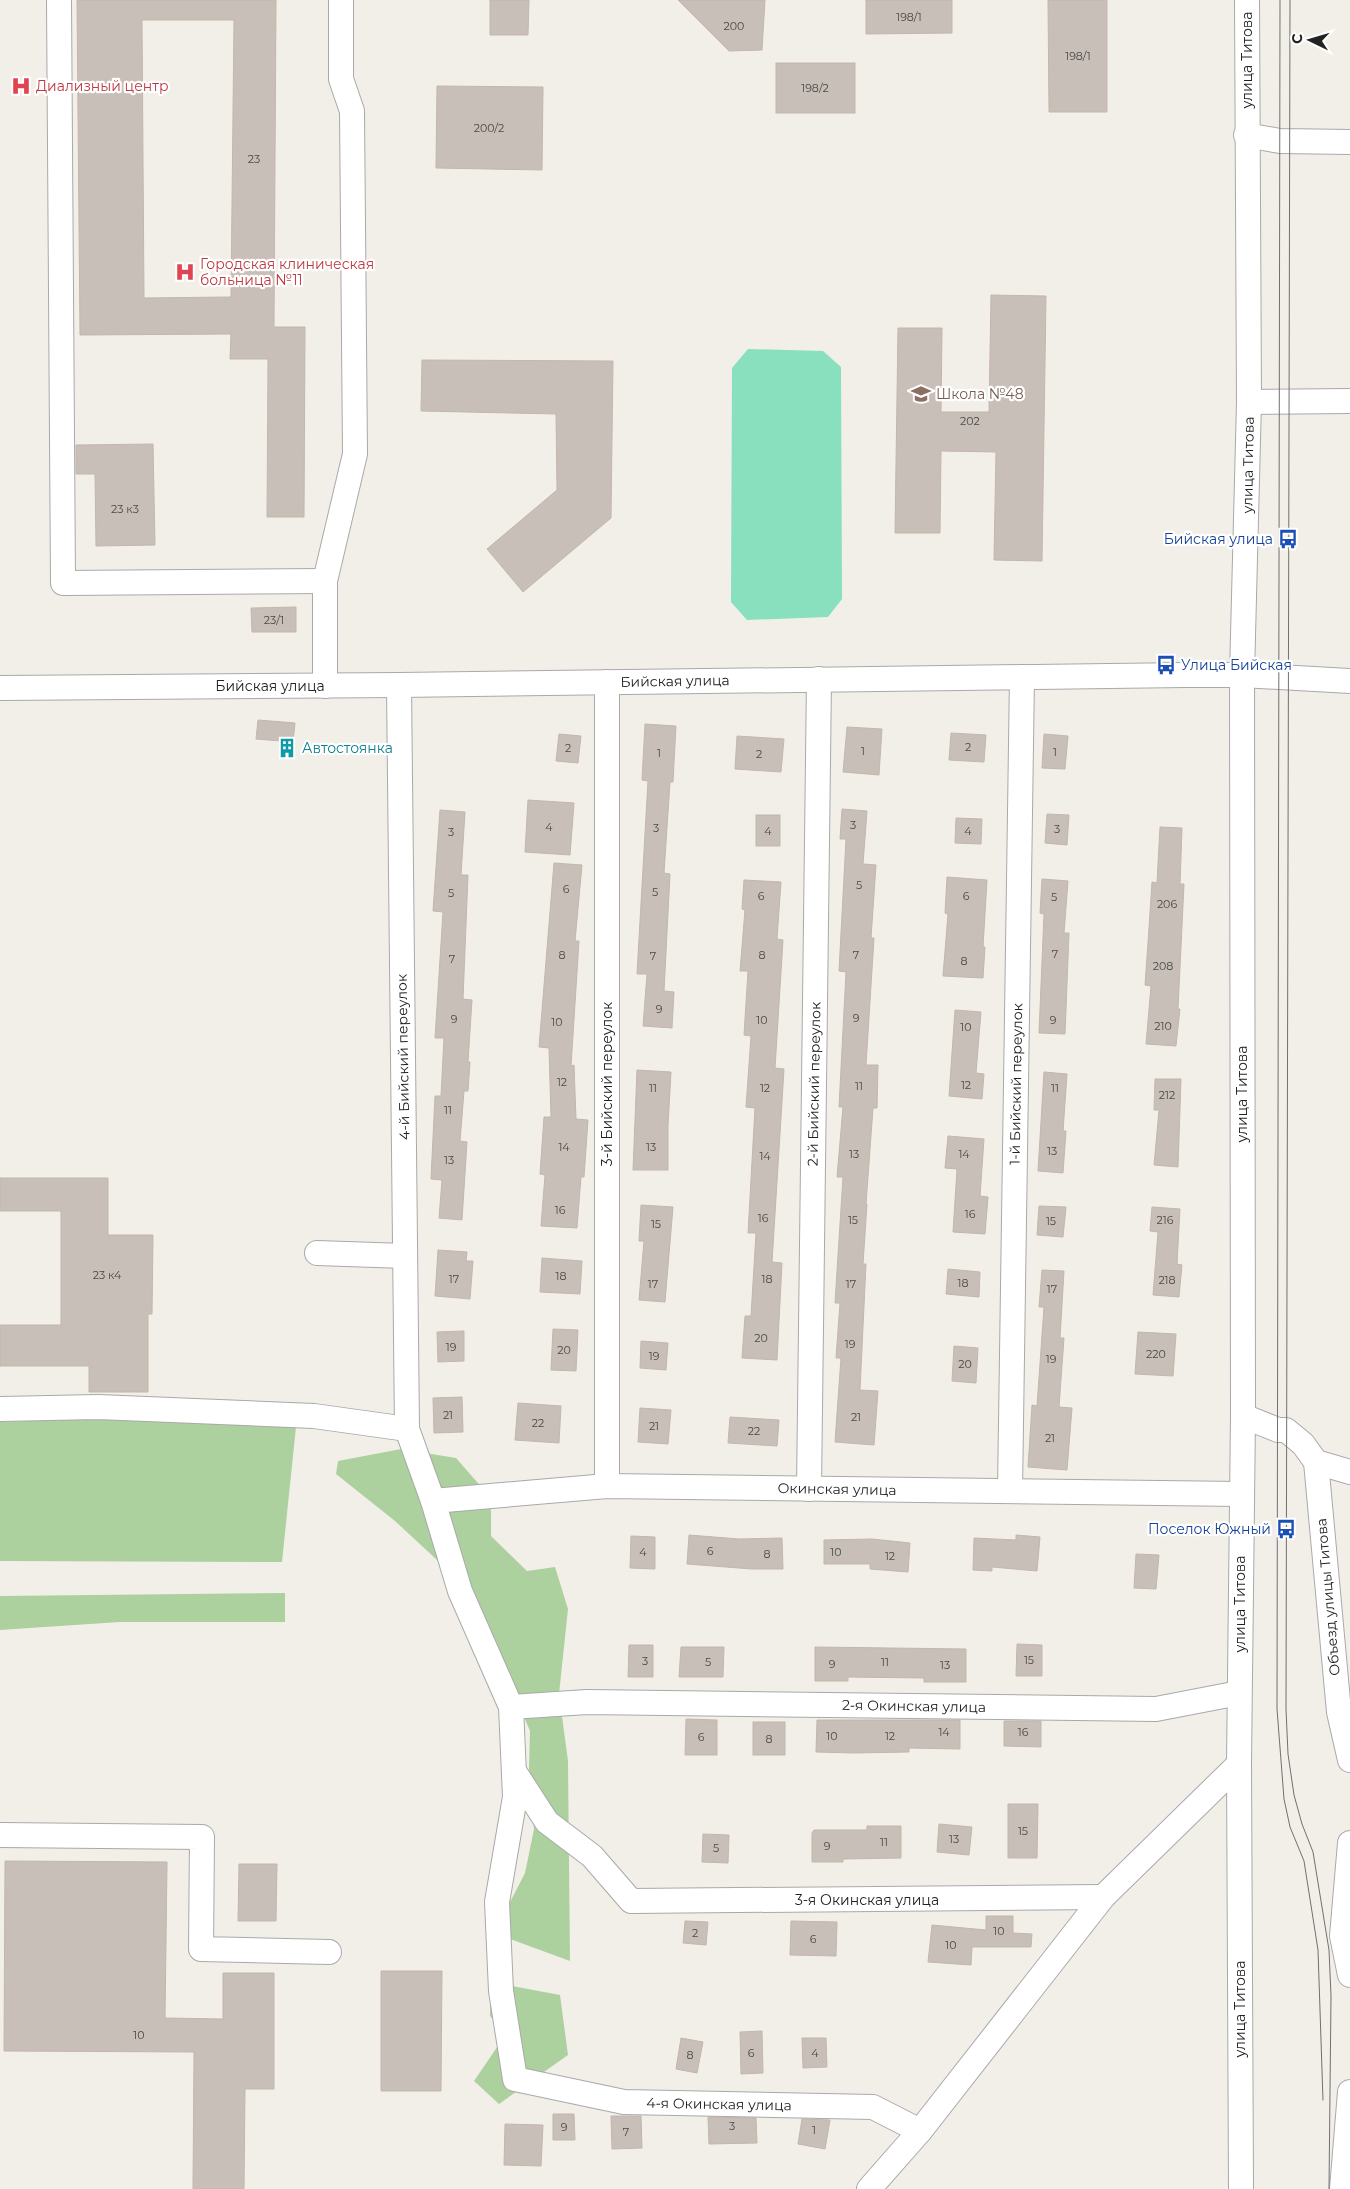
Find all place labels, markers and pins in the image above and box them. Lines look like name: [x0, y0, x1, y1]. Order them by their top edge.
hospital icon: Диализный центр: [10, 75, 32, 97]
place label: Диализный центр: [36, 77, 169, 95]
place label: Городская клиническая больница №11: [200, 255, 374, 289]
hospital icon: Городская клиническая больница №11: [174, 261, 196, 283]
school or university icon: Школа №48: [910, 383, 932, 405]
place label: Школа №48: [936, 385, 1024, 403]
bus stop icon: Бийская улица: [1277, 528, 1299, 550]
place label: Бийская улица: [1164, 530, 1273, 548]
bus stop icon: Улица Бийская: [1155, 654, 1177, 676]
place label: Улица Бийская: [1181, 656, 1292, 674]
building icon: Автостоянка: [276, 737, 298, 759]
place label: Автостоянка: [302, 739, 393, 757]
bus stop icon: Поселок Южный: [1275, 1518, 1297, 1540]
place label: Поселок Южный: [1148, 1520, 1271, 1538]

